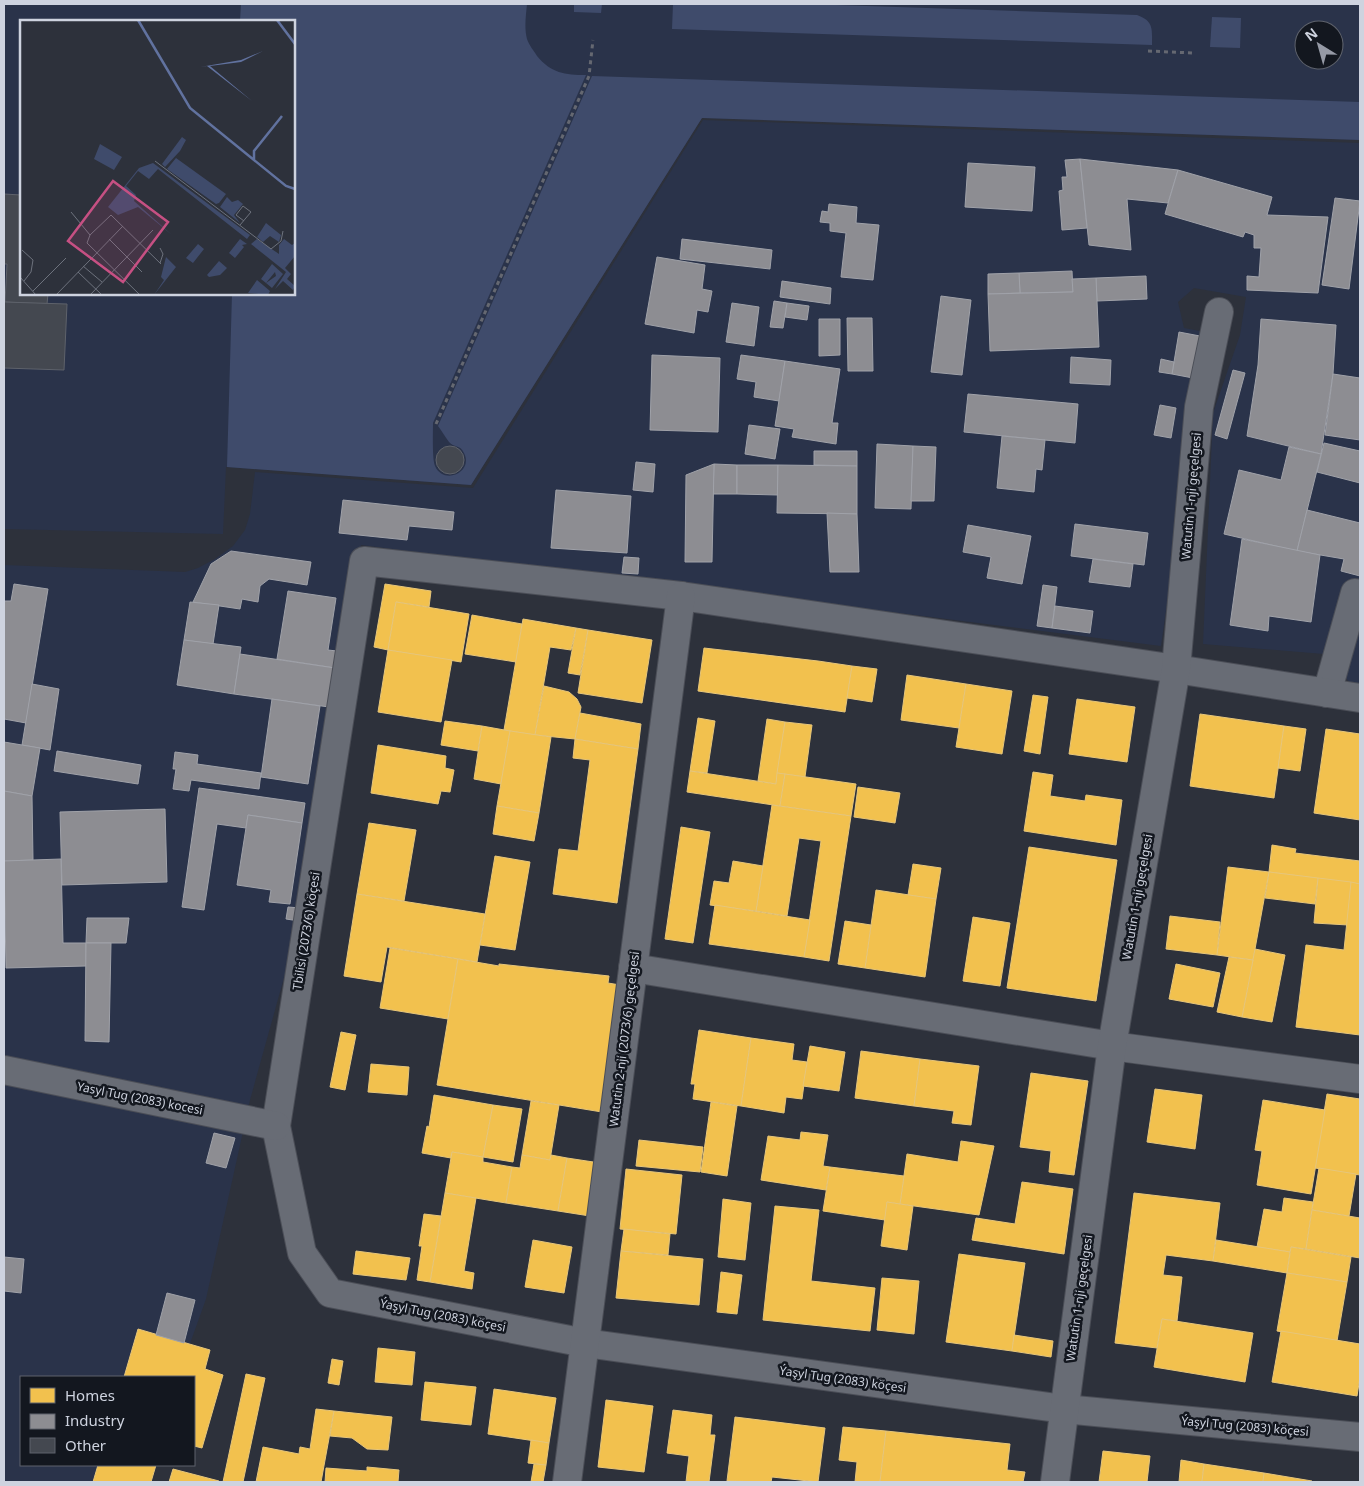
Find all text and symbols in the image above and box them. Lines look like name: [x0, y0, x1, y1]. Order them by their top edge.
inset map: [20, 20, 295, 295]
north arrow: [1294, 20, 1344, 70]
text: N: [1301, 23, 1321, 45]
street label: Watutin 1-nji geçelgesi: [1177, 432, 1205, 560]
street label: Watutin 1-nji geçelgesi: [1118, 833, 1156, 961]
street label: Tbilisi (2073/6) köçesi: [288, 871, 324, 991]
street label: Watutin 2-nji (2073/6) geçelgesi: [605, 950, 643, 1128]
street label: Yasyl Tug (2083) kocesi: [76, 1077, 204, 1119]
street label: Watutin 1-nji geçelgesi: [1062, 1234, 1096, 1362]
street label: Ýaşyl Tug (2083) köçesi: [379, 1294, 507, 1336]
street label: Ýaşyl Tug (2083) köçesi: [779, 1362, 907, 1396]
legend: [20, 1376, 195, 1466]
text: Homes: [65, 1385, 115, 1405]
text: Industry: [65, 1410, 125, 1430]
street label: Ýaşyl Tug (2083) köçesi: [1181, 1412, 1309, 1440]
text: Other: [65, 1435, 106, 1455]

